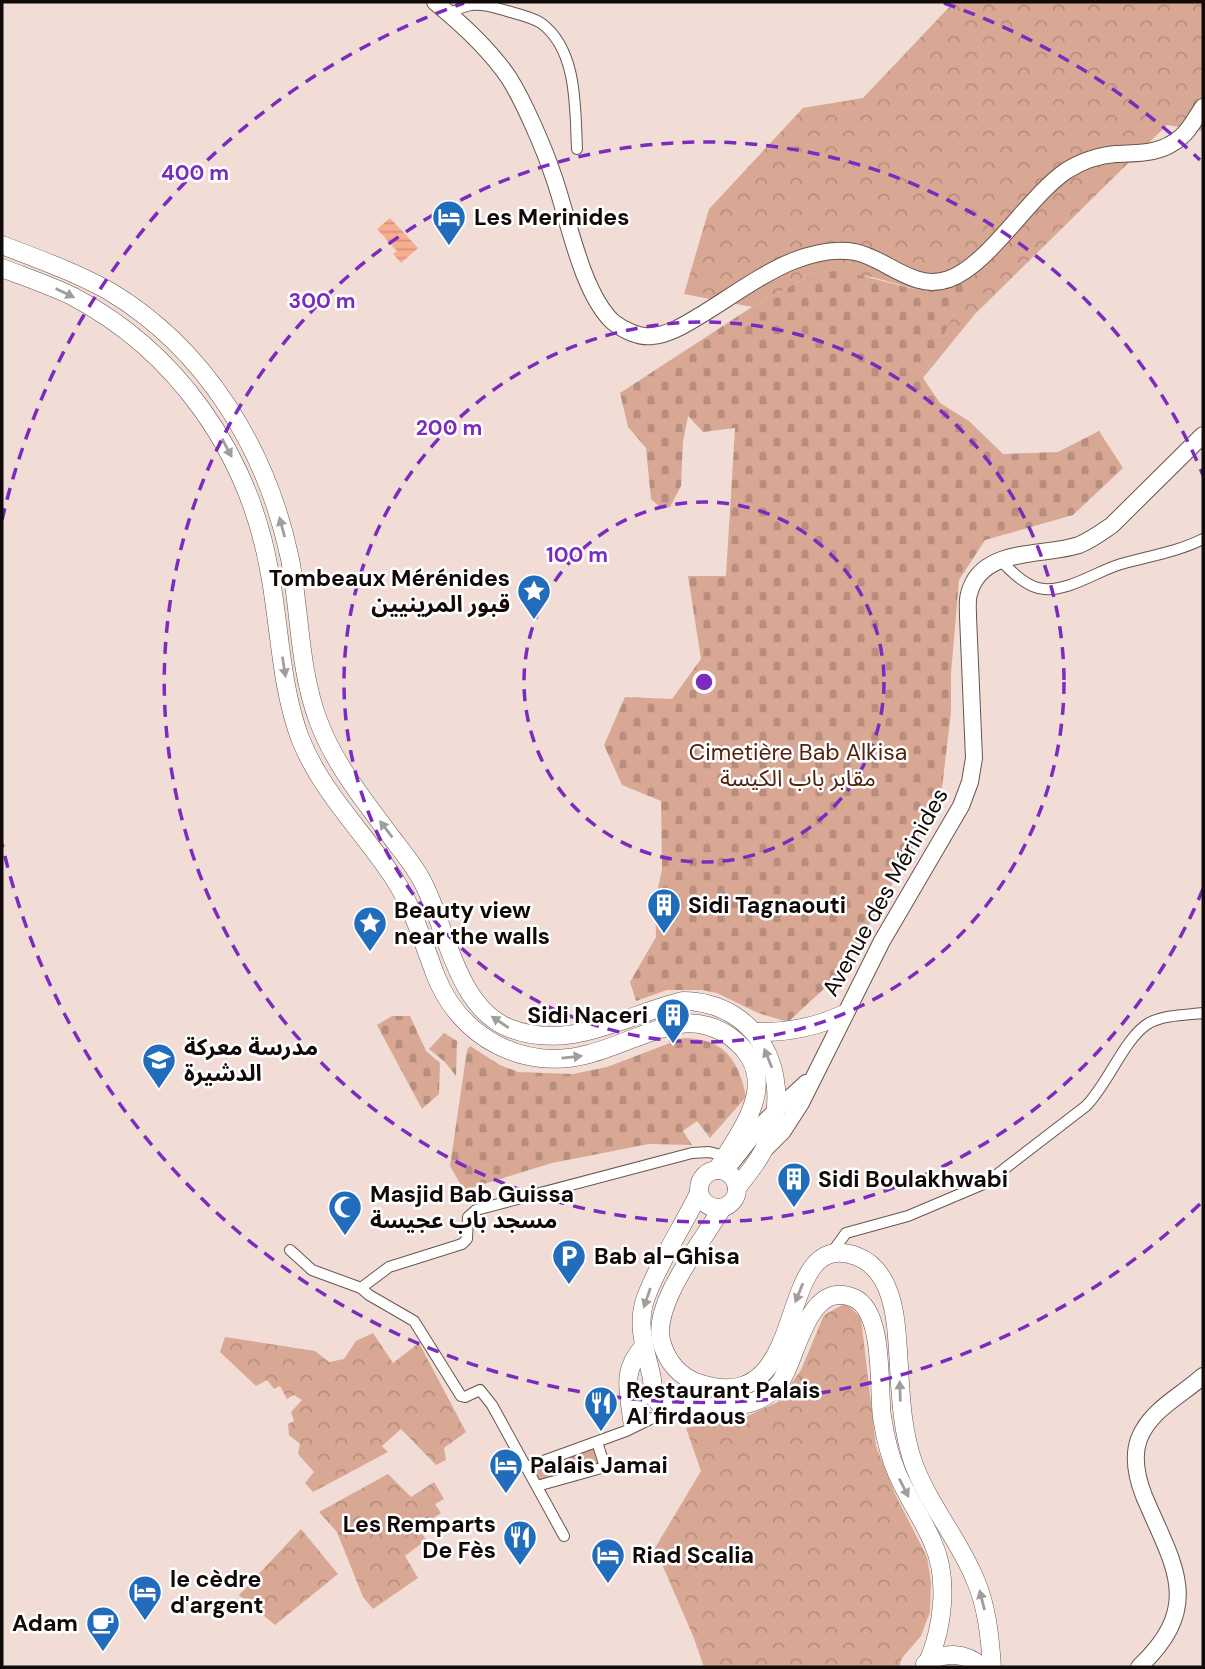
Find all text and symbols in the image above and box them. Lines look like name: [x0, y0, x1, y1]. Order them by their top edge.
text: 400 m: [161, 159, 229, 187]
hotel icon: Les Merinides: [430, 198, 468, 247]
place label: Les Merinides: [474, 202, 629, 232]
text: 300 m: [289, 287, 355, 315]
one-way arrow: [55, 288, 75, 299]
text: 200 m: [416, 414, 482, 442]
one-way arrow: [221, 438, 233, 458]
one-way arrow: [276, 516, 287, 538]
text: 100 m: [546, 541, 608, 569]
place label: Tombeaux Mérénides قبور المرينيين: [269, 563, 510, 619]
place icon: Tombeaux Mérénides قبور المرينيين: [515, 572, 553, 621]
one-way arrow: [278, 656, 289, 678]
centre of rings: [692, 670, 716, 694]
park label: Cimetière Bab Alkisa مقابر باب الكيسة: [689, 737, 907, 793]
street label: Avenue des Mérinides: [815, 783, 955, 1001]
one-way arrow: [378, 821, 393, 839]
building icon: Sidi Tagnaouti: [645, 886, 683, 935]
place label: Sidi Tagnaouti: [688, 890, 846, 920]
place label: Beauty view near the walls: [394, 895, 550, 951]
place icon: Beauty view near the walls: [351, 904, 389, 953]
building icon: Sidi Naceri: [654, 996, 692, 1045]
place label: Sidi Naceri: [527, 1000, 648, 1030]
one-way arrow: [491, 1015, 509, 1029]
place label: مدرسة معركة الدشيرة: [184, 1032, 318, 1088]
school or university icon: مدرسة معركة الدشيرة: [140, 1041, 178, 1090]
one-way arrow: [763, 1047, 774, 1068]
one-way arrow: [562, 1051, 584, 1062]
building icon: Sidi Boulakhwabi: [775, 1160, 813, 1209]
place label: Sidi Boulakhwabi: [818, 1164, 1008, 1194]
place label: Masjid Bab Guissa مسجد باب عجيسة: [370, 1179, 574, 1235]
mosque icon: Masjid Bab Guissa مسجد باب عجيسة: [326, 1188, 364, 1237]
parking icon: Bab al-Ghisa: [550, 1237, 588, 1286]
place label: Bab al-Ghisa: [594, 1241, 740, 1271]
one-way arrow: [794, 1283, 805, 1304]
one-way arrow: [641, 1287, 651, 1308]
place label: Restaurant Palais Al firdaous: [626, 1375, 821, 1431]
one-way arrow: [895, 1379, 906, 1401]
restaurant icon: Restaurant Palais Al firdaous: [582, 1384, 620, 1433]
hotel icon: Palais Jamai: [487, 1446, 525, 1495]
place label: Palais Jamai: [530, 1450, 668, 1480]
one-way arrow: [899, 1478, 910, 1498]
place label: Les Remparts De Fès: [343, 1509, 496, 1565]
restaurant icon: Les Remparts De Fès: [501, 1518, 539, 1567]
hotel icon: Riad Scalia: [589, 1536, 627, 1585]
place label: Riad Scalia: [632, 1540, 754, 1570]
place label: le cèdre d'argent: [170, 1564, 263, 1620]
hotel icon: le cèdre d'argent: [126, 1573, 164, 1622]
one-way arrow: [976, 1589, 987, 1611]
cafe icon: Adam: [84, 1604, 122, 1653]
place label: Adam: [12, 1608, 78, 1638]

